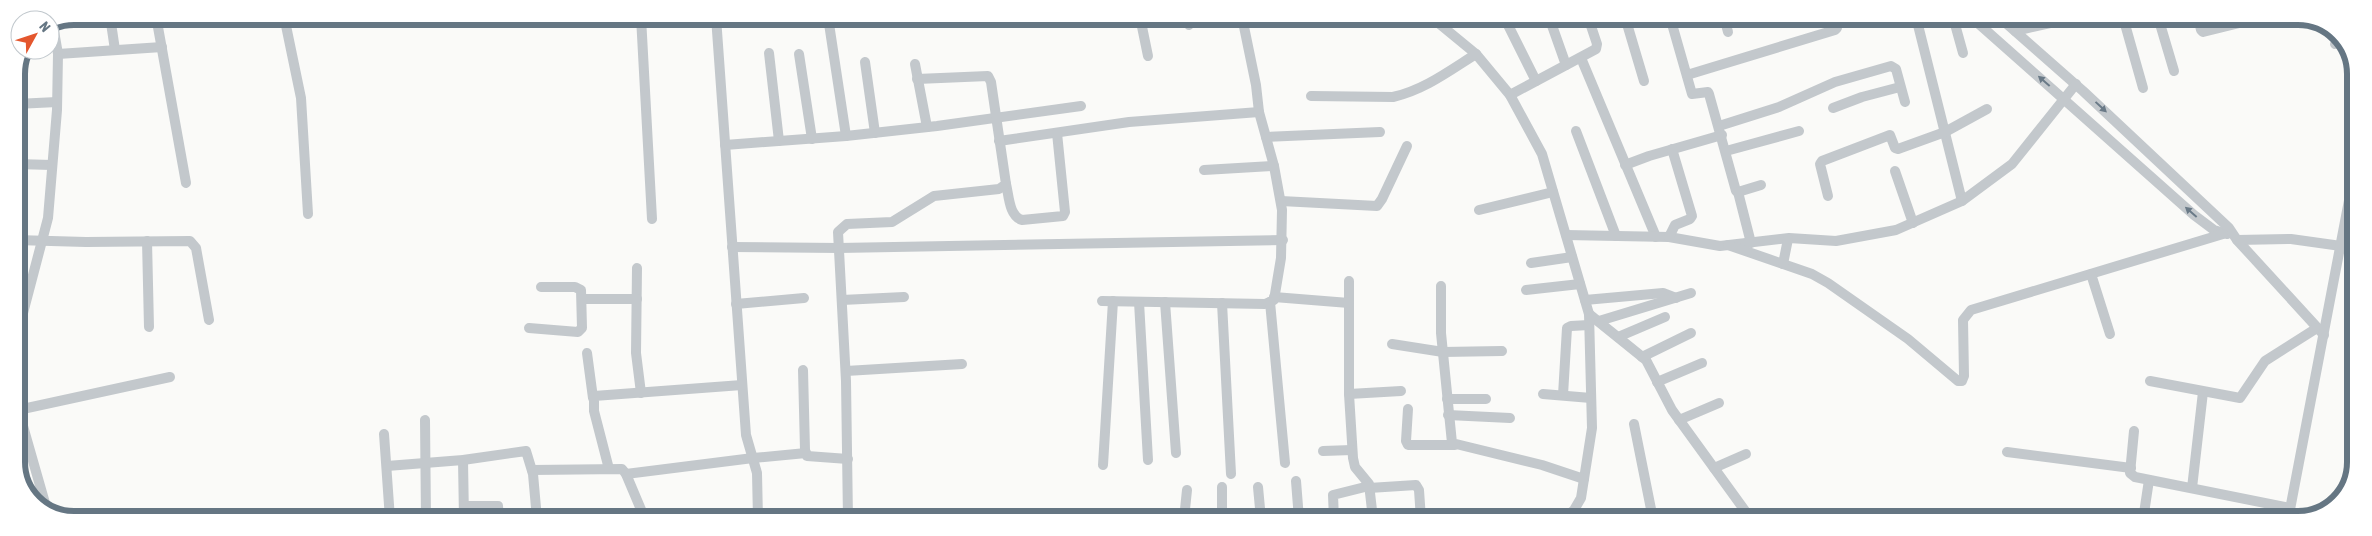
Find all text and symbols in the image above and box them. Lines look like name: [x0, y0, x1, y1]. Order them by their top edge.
north arrow: [10, 10, 60, 60]
text: N: [36, 18, 54, 35]
one-way arrow: [2037, 75, 2050, 86]
one-way arrow: [2095, 101, 2107, 113]
one-way arrow: [2186, 206, 2198, 218]

